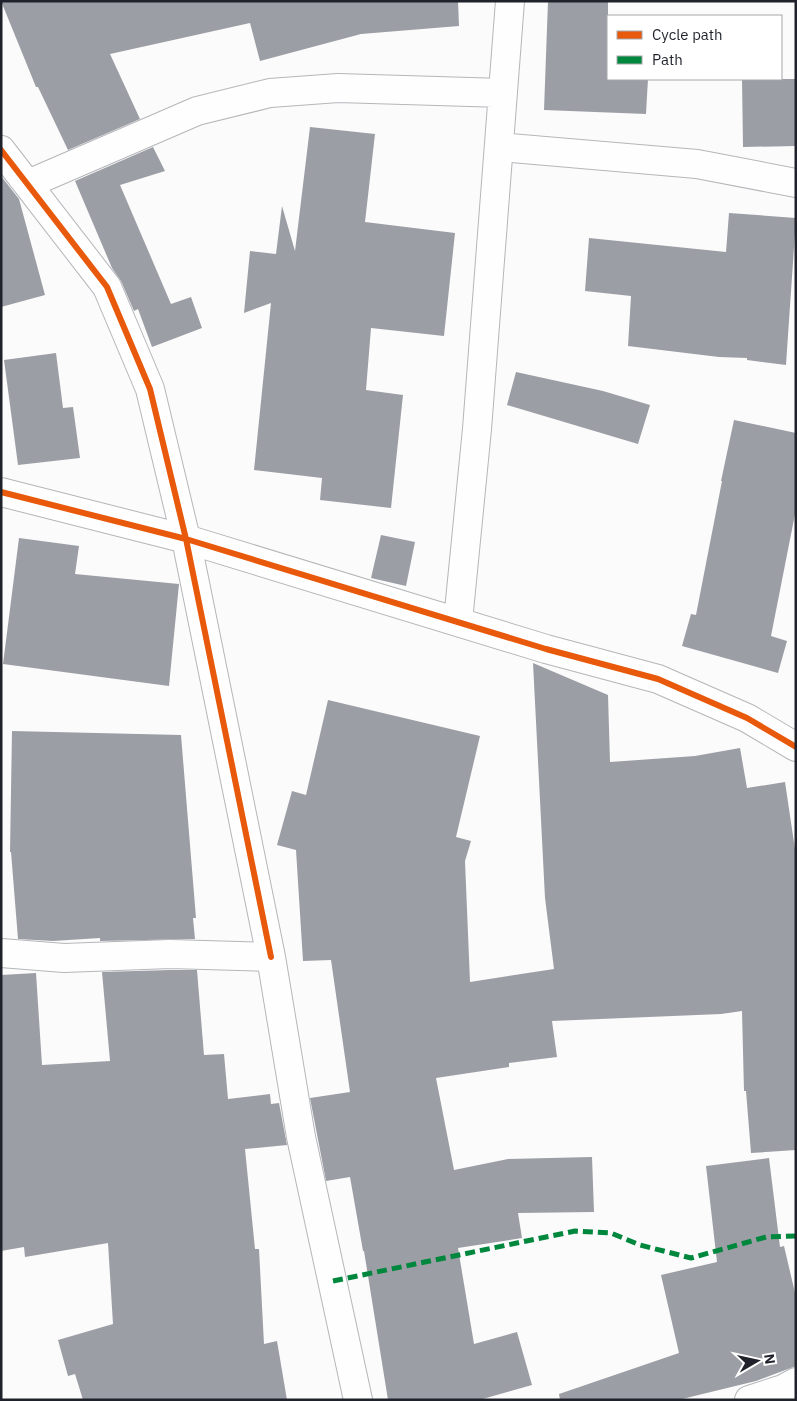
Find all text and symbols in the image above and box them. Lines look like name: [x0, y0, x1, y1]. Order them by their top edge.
legend: [607, 15, 782, 80]
text: Cycle path: [652, 25, 723, 44]
text: Path: [652, 50, 683, 69]
north arrow: [732, 1336, 782, 1386]
text: N: [760, 1353, 780, 1365]

